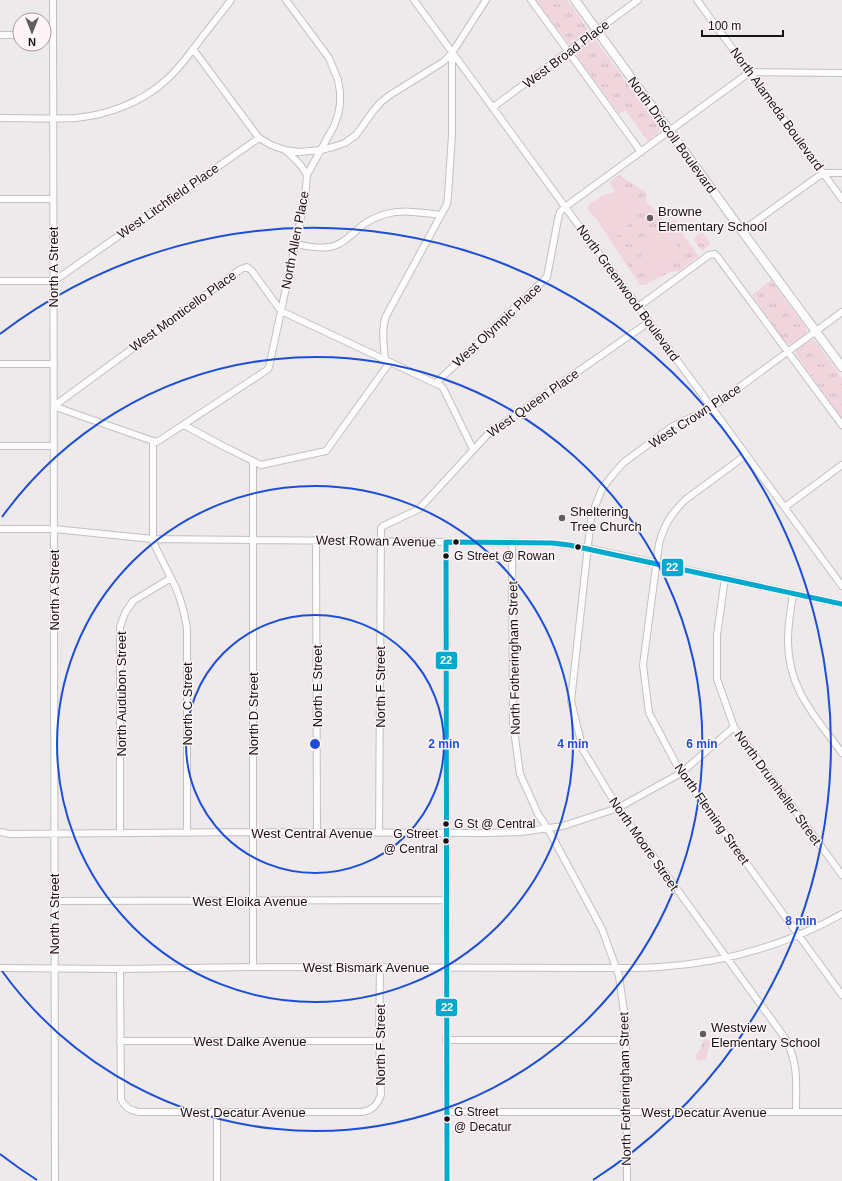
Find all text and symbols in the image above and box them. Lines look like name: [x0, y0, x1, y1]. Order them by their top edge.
north arrow: [12, 12, 52, 52]
scale bar: [702, 12, 783, 38]
street label: West Broad Place: [520, 17, 612, 91]
text: 100 m: [708, 19, 741, 33]
text: N: [28, 36, 36, 48]
street label: North Alameda Boulevard: [727, 45, 827, 173]
street label: North Driscoll Boulevard: [625, 74, 719, 196]
street label: West Litchfield Place: [114, 160, 222, 242]
street label: North Allen Place: [278, 190, 312, 290]
place label: Browne Elementary School: [658, 204, 767, 234]
marker: Browne Elementary School: [645, 213, 655, 223]
street label: North Greenwood Boulevard: [574, 222, 682, 364]
street label: North A Street: [46, 226, 61, 307]
street label: West Monticello Place: [127, 267, 239, 355]
street label: West Olympic Place: [449, 280, 545, 370]
street label: West Queen Place: [484, 366, 582, 440]
street label: West Crown Place: [646, 381, 744, 451]
place label: Sheltering Tree Church: [570, 504, 642, 534]
marker: Sheltering Tree Church: [557, 513, 567, 523]
street label: West Rowan Avenue: [316, 532, 436, 550]
unlabelled marker: [451, 537, 461, 547]
unlabelled marker: [573, 542, 583, 552]
street label: North A Street: [47, 549, 62, 630]
place label: G Street @ Rowan: [454, 549, 555, 563]
marker: G Street @ Rowan: [441, 551, 451, 561]
line badge: 22: [661, 558, 684, 577]
text: 22: [666, 561, 678, 573]
street label: North Fotheringham Street: [505, 581, 523, 735]
street label: North Audubon Street: [114, 631, 129, 757]
street label: North E Street: [310, 644, 325, 727]
street label: North F Street: [373, 646, 388, 728]
line badge: 22: [435, 651, 458, 670]
text: 22: [440, 654, 452, 666]
street label: North C Street: [180, 662, 195, 746]
street label: North D Street: [246, 672, 261, 756]
street label: North Drumheller Street: [732, 728, 825, 848]
centre of rings: [308, 737, 322, 751]
text: 2 min: [428, 737, 460, 751]
text: 4 min: [557, 737, 589, 751]
text: 6 min: [686, 737, 718, 751]
street label: North Fleming Street: [671, 761, 753, 868]
street label: North Moore Street: [606, 794, 682, 894]
place label: G St @ Central: [454, 817, 536, 831]
marker: G St @ Central: [441, 819, 451, 829]
street label: West Central Avenue: [251, 826, 373, 841]
place label: G Street @ Central: [384, 827, 439, 856]
marker: G Street @ Central: [441, 836, 451, 846]
street label: North A Street: [47, 873, 62, 954]
street label: West Eloika Avenue: [192, 894, 308, 909]
text: 8 min: [785, 914, 817, 928]
street label: West Bismark Avenue: [303, 960, 429, 975]
line badge: 22: [435, 998, 458, 1017]
text: 22: [441, 1001, 453, 1013]
street label: North F Street: [373, 1004, 388, 1086]
street label: North Fotheringham Street: [616, 1012, 634, 1166]
place label: Westview Elementary School: [711, 1020, 820, 1050]
marker: Westview Elementary School: [698, 1029, 708, 1039]
street label: West Dalke Avenue: [194, 1034, 306, 1049]
street label: West Decatur Avenue: [180, 1105, 306, 1120]
place label: G Street @ Decatur: [454, 1105, 512, 1134]
street label: West Decatur Avenue: [641, 1105, 767, 1120]
marker: G Street @ Decatur: [442, 1114, 452, 1124]

